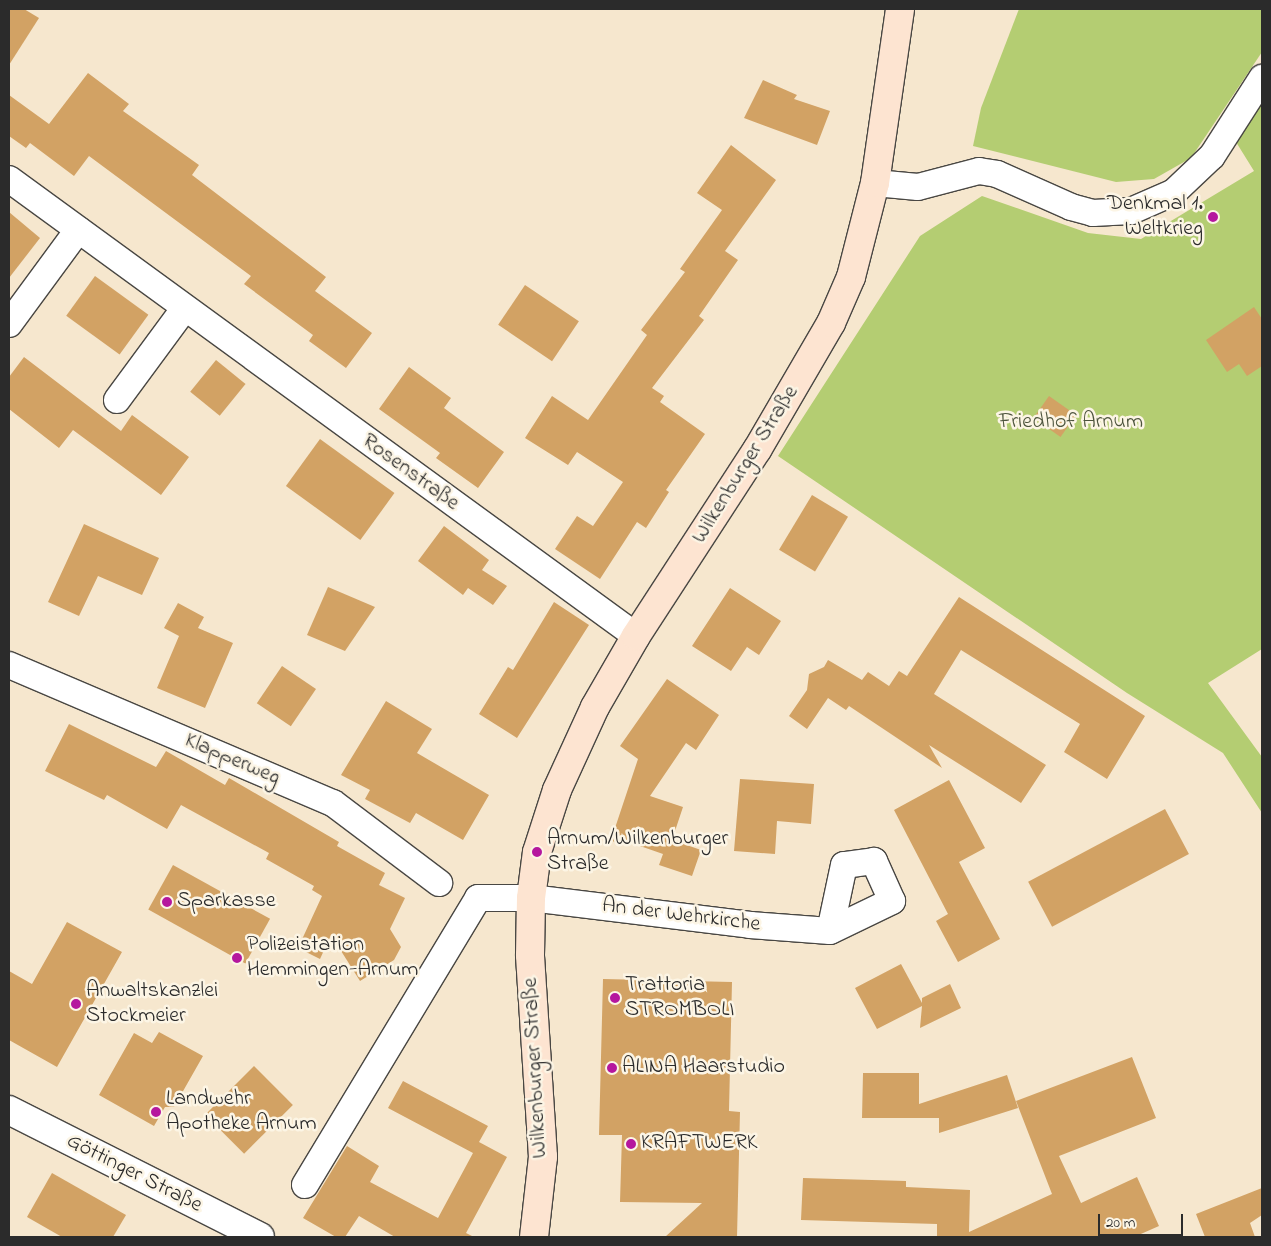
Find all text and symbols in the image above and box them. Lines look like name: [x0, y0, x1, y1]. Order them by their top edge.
place label: Denkmal 1. Weltkrieg: [1107, 191, 1203, 242]
marker: Denkmal 1. Weltkrieg: [1207, 211, 1219, 223]
street label: Wilkenburger Straße: [687, 381, 805, 549]
park label: Friedhof Arnum: [999, 410, 1143, 436]
street label: Rosenstraße: [356, 429, 464, 517]
street label: Klapperweg: [180, 728, 284, 792]
place label: Arnum/Wilkenburger Straße: [547, 826, 728, 878]
marker: Arnum/Wilkenburger Straße: [531, 846, 543, 858]
place label: Sparkasse: [177, 889, 276, 915]
street label: An der Wehrkirche: [600, 893, 762, 939]
marker: Sparkasse: [161, 896, 173, 908]
place label: Polizeistation Hemmingen-Arnum: [247, 932, 418, 984]
marker: Polizeistation Hemmingen-Arnum: [231, 952, 243, 964]
place label: Trattoria STROMBOLI: [625, 972, 734, 1024]
street label: Wilkenburger Straße: [518, 977, 554, 1159]
place label: Anwaltskanzlei Stockmeier: [86, 978, 218, 1030]
marker: Trattoria STROMBOLI: [609, 992, 621, 1004]
marker: Anwaltskanzlei Stockmeier: [70, 998, 82, 1010]
place label: ALINA Haarstudio: [622, 1055, 785, 1081]
marker: ALINA Haarstudio: [606, 1062, 618, 1074]
place label: Landwehr Apotheke Arnum: [166, 1086, 316, 1138]
marker: Landwehr Apotheke Arnum: [150, 1106, 162, 1118]
street label: Göttinger Straße: [62, 1129, 206, 1219]
place label: KRAFTWERK: [641, 1131, 757, 1157]
marker: KRAFTWERK: [625, 1138, 637, 1150]
scale bar: [1101, 1204, 1186, 1236]
text: 20 m: [1106, 1212, 1135, 1234]

